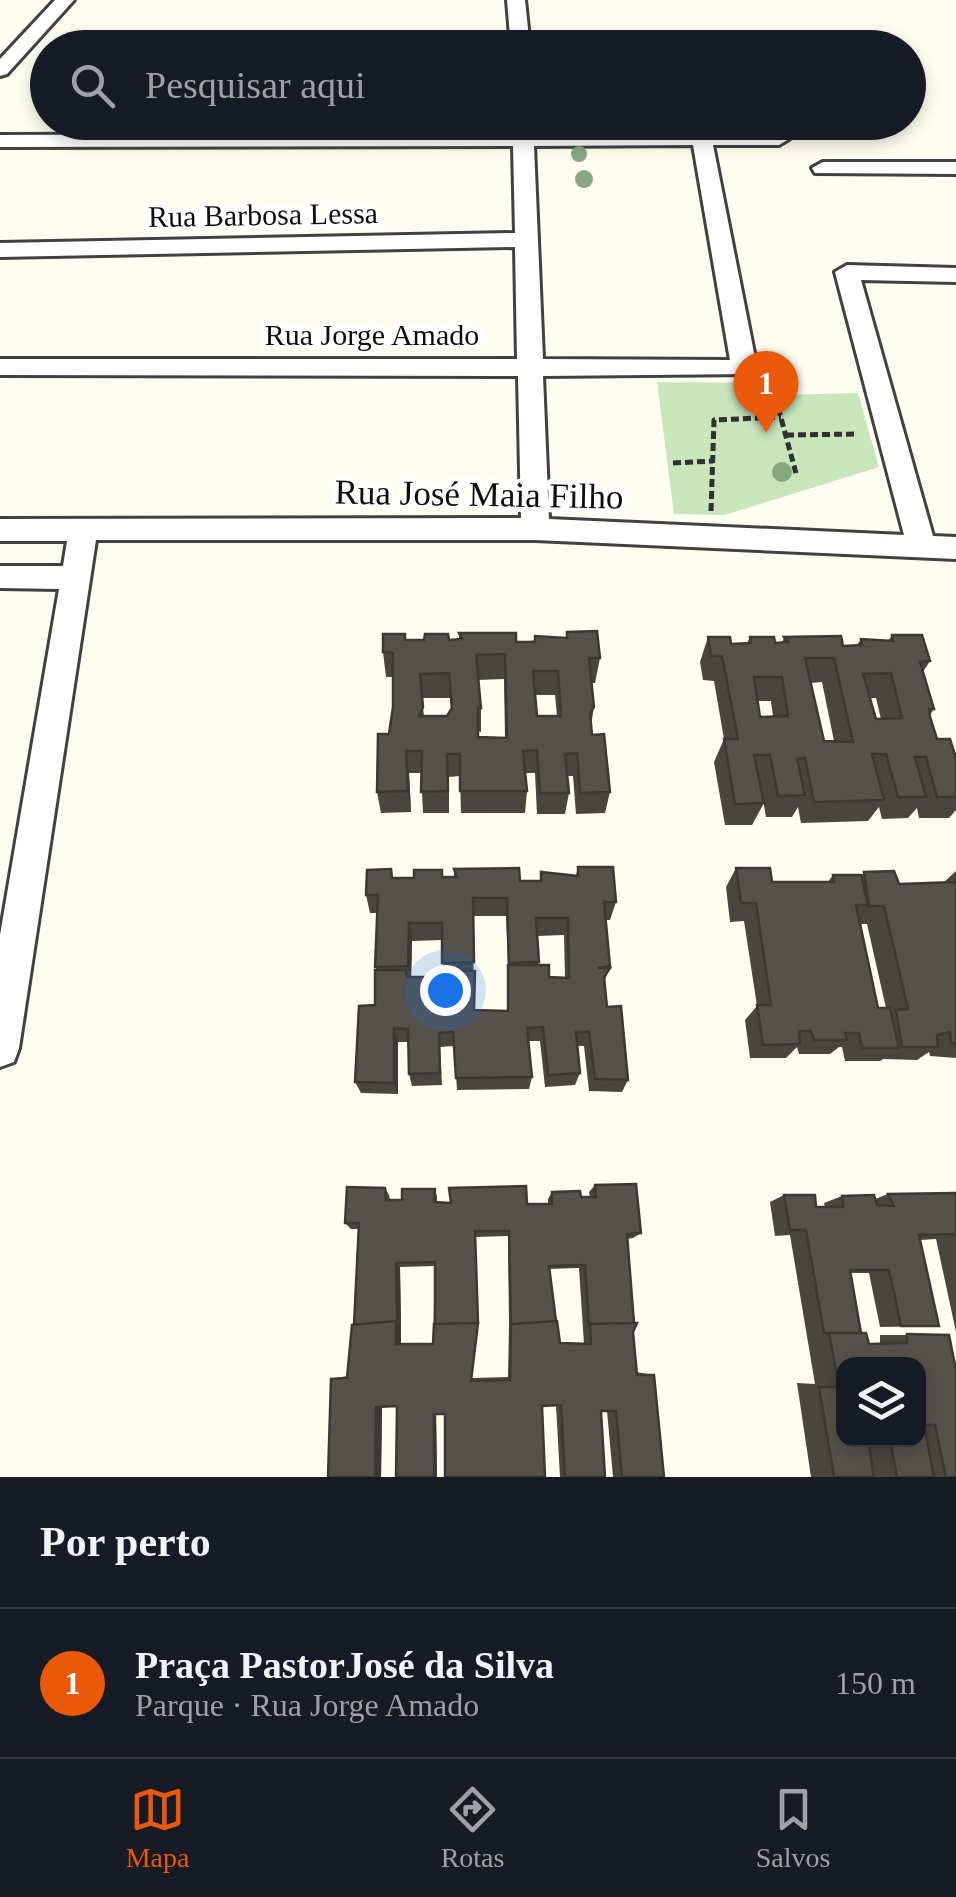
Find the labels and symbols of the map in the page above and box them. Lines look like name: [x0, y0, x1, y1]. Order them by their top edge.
street label: Rua Barbosa Lessa: [148, 196, 378, 233]
street label: Rua Jorge Amado: [265, 318, 479, 351]
pin: 1: [734, 350, 798, 433]
street label: Rua José Maia Filho: [334, 472, 624, 517]
your location: [420, 965, 471, 1016]

